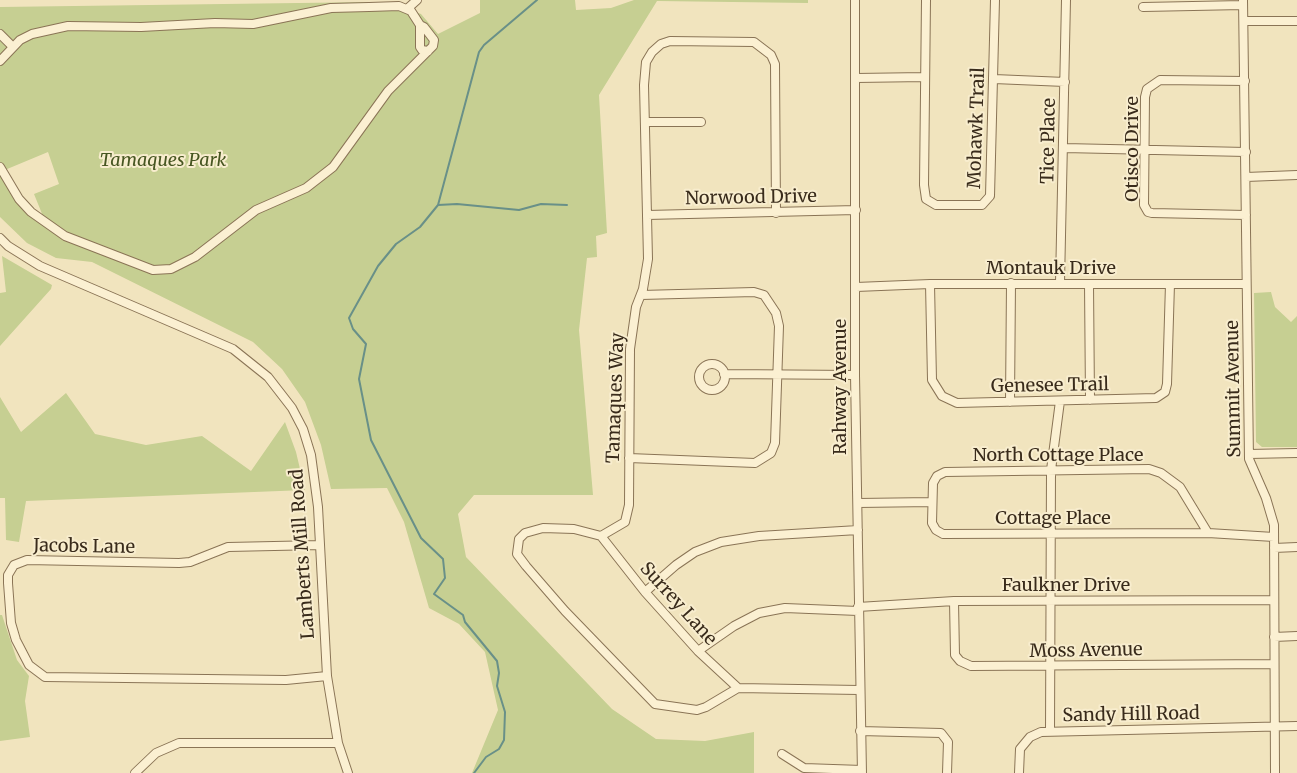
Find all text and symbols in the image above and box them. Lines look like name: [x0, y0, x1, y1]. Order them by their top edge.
street label: Mohawk Trail: [964, 67, 990, 189]
street label: Otisco Drive: [1122, 96, 1144, 202]
street label: Tice Place: [1037, 98, 1061, 184]
park label: Tamaques Park: [100, 150, 226, 172]
street label: Norwood Drive: [685, 186, 817, 210]
street label: Montauk Drive: [986, 258, 1116, 280]
street label: Rahway Avenue: [830, 319, 852, 455]
street label: Summit Avenue: [1222, 320, 1246, 458]
street label: Tamaques Way: [603, 332, 629, 464]
street label: Genesee Trail: [991, 374, 1109, 398]
street label: North Cottage Place: [973, 445, 1143, 467]
street label: Lamberts Mill Road: [286, 468, 320, 640]
street label: Cottage Place: [995, 508, 1111, 530]
street label: Jacobs Lane: [33, 535, 135, 559]
street label: Surrey Lane: [635, 558, 721, 650]
street label: Faulkner Drive: [1002, 575, 1130, 597]
street label: Moss Avenue: [1029, 639, 1143, 663]
street label: Sandy Hill Road: [1062, 703, 1200, 727]

